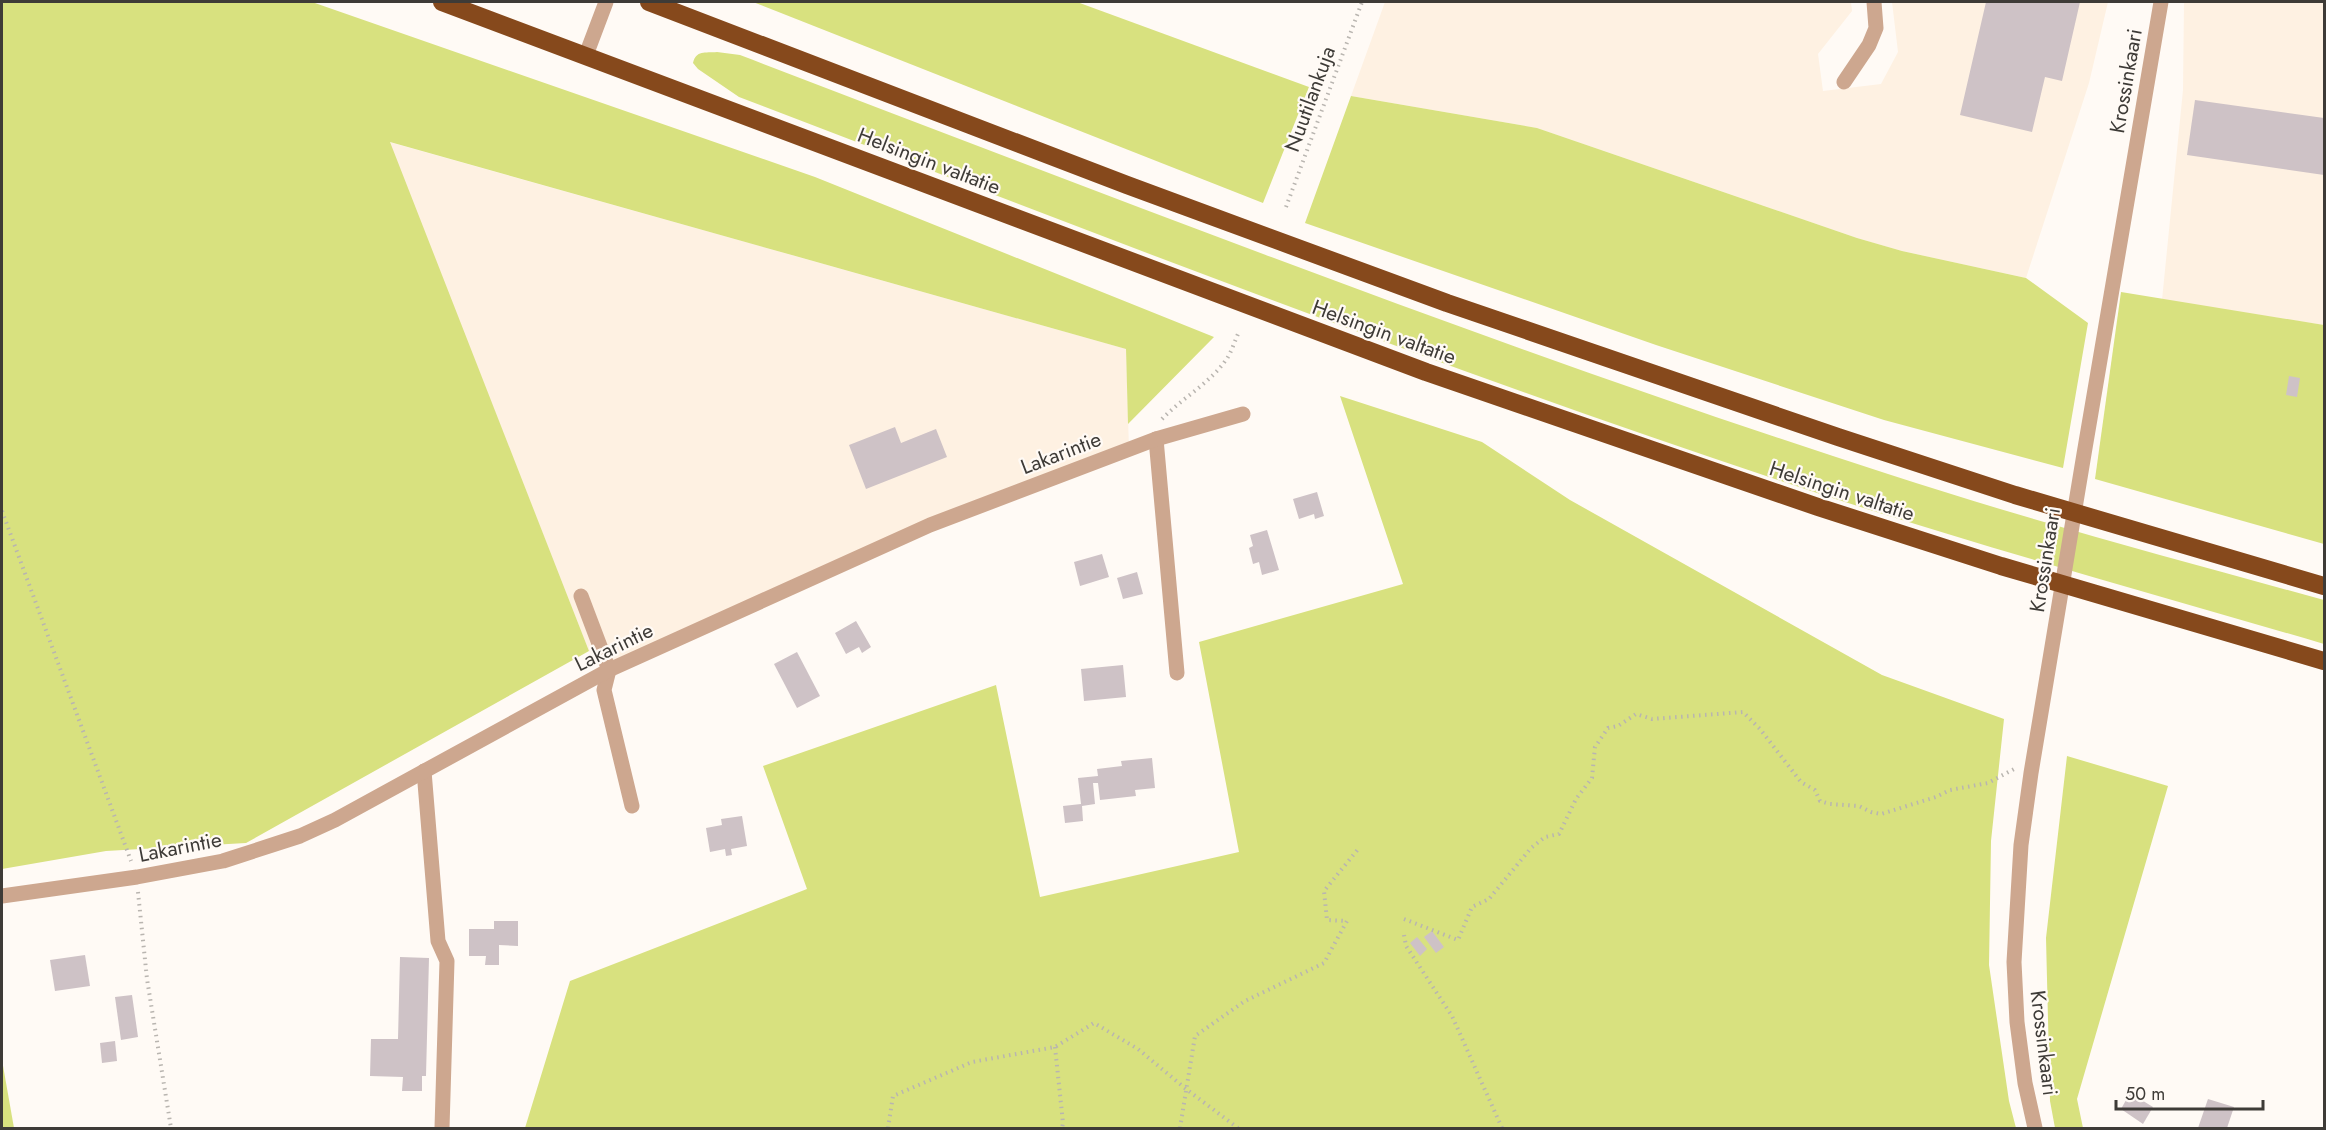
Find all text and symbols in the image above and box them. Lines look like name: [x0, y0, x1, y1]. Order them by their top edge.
street label: Krossinkaari: [2102, 26, 2150, 136]
street label: Nuutilankuja: [1277, 42, 1343, 156]
street label: Helsingin valtatie: [853, 120, 1005, 202]
street label: Helsingin valtatie: [1308, 292, 1460, 372]
street label: Lakarintie: [1016, 424, 1106, 482]
street label: Helsingin valtatie: [1766, 453, 1919, 529]
street label: Krossinkaari: [2022, 505, 2068, 615]
street label: Lakarintie: [570, 615, 658, 679]
street label: Lakarintie: [136, 824, 224, 870]
street label: Krossinkaari: [2023, 989, 2065, 1097]
scale bar: [2116, 1073, 2263, 1111]
text: 50 m: [2125, 1081, 2165, 1107]

